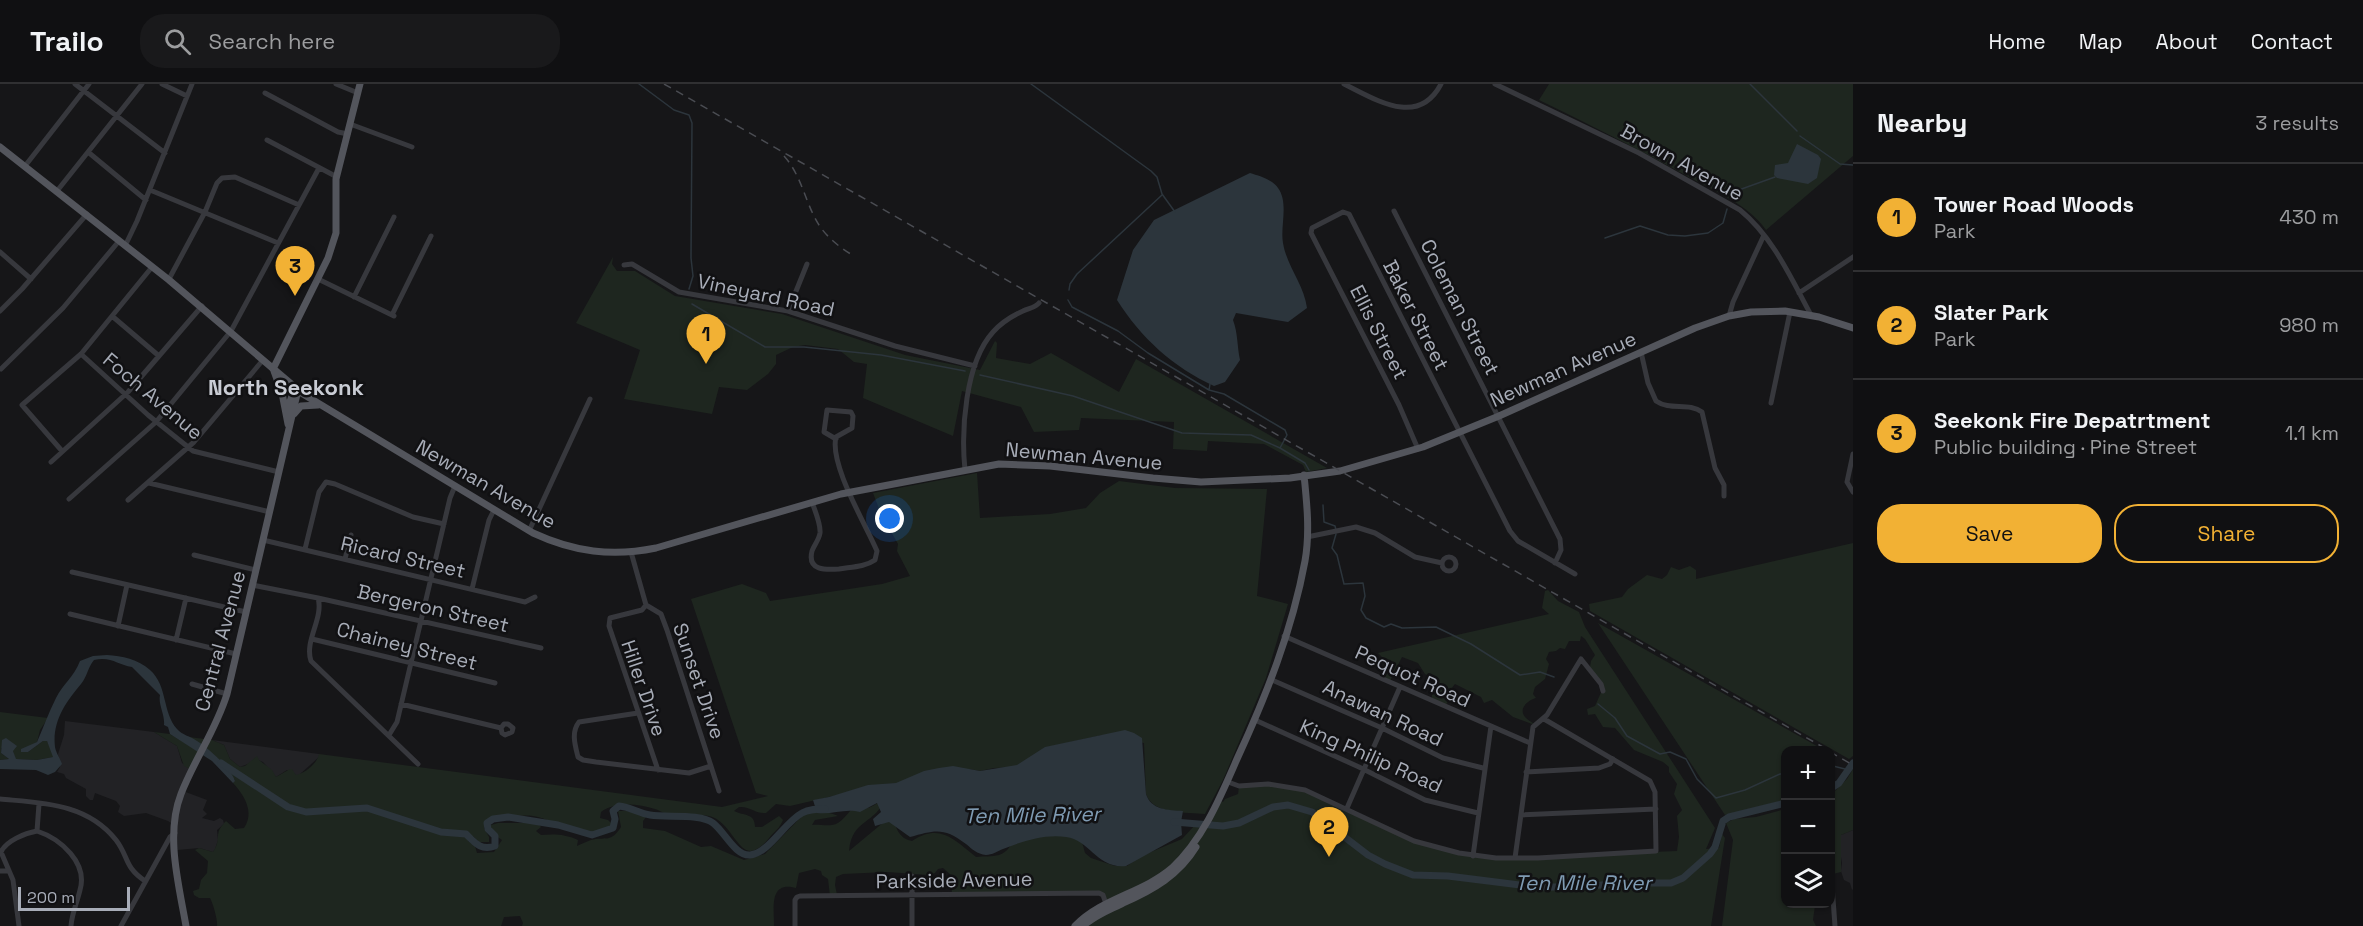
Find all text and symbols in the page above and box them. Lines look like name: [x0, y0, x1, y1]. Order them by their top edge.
search box: [140, 14, 560, 68]
text: Trailo: [30, 23, 104, 59]
icon: search: [161, 25, 194, 58]
text: Search here: [209, 27, 335, 55]
text: Home: [1988, 28, 2046, 55]
text: Map: [2079, 28, 2123, 55]
text: About: [2156, 28, 2218, 55]
text: Contact: [2251, 28, 2333, 55]
text: Nearby: [1877, 106, 1967, 140]
text: 3 results: [2255, 110, 2339, 136]
street label: Brown Avenue: [1616, 118, 1748, 206]
text: Tower Road Woods: [1934, 190, 2134, 218]
text: 1: [1892, 204, 1901, 230]
text: 430 m: [2279, 204, 2339, 230]
text: Park: [1934, 218, 1976, 244]
street label: Coleman Street: [1415, 235, 1505, 379]
pin: 3: [276, 246, 314, 296]
street label: Baker Street: [1377, 255, 1455, 375]
street label: Vineyard Road: [695, 268, 837, 322]
street label: Ellis Street: [1344, 280, 1414, 384]
text: Slater Park: [1934, 298, 2049, 326]
text: 2: [1891, 312, 1902, 338]
text: 980 m: [2279, 312, 2339, 338]
pin: 1: [686, 314, 726, 364]
street label: Newman Avenue: [1486, 325, 1640, 413]
text: Park: [1934, 326, 1976, 352]
street label: Foch Avenue: [98, 347, 208, 445]
district label: North Seekonk: [208, 373, 365, 401]
text: Seekonk Fire Depatrtment: [1934, 406, 2211, 434]
text: 3: [1890, 420, 1903, 446]
text: 1.1 km: [2285, 420, 2339, 446]
street label: Newman Avenue: [411, 433, 561, 535]
text: Public building · Pine Street: [1934, 434, 2197, 460]
street label: Newman Avenue: [1004, 436, 1164, 476]
your location: [875, 504, 904, 533]
button: Save: [1877, 504, 2102, 563]
button: Share: [2114, 504, 2339, 563]
street label: Ricard Street: [338, 530, 468, 584]
street label: Central Avenue: [189, 568, 251, 714]
street label: Bergeron Street: [355, 578, 511, 638]
street label: Chainey Street: [334, 616, 480, 676]
street label: Sunset Drive: [667, 620, 731, 742]
street label: Hiller Drive: [615, 636, 673, 740]
street label: Pequot Road: [1351, 639, 1475, 713]
street label: Anawan Road: [1319, 674, 1447, 752]
street label: King Philip Road: [1296, 713, 1446, 799]
map controls: [1781, 746, 1835, 908]
button: +: [1781, 746, 1835, 800]
water label: Ten Mile River: [963, 800, 1103, 829]
button: −: [1781, 800, 1835, 854]
pin: 2: [1310, 808, 1348, 857]
button: layers: [1781, 854, 1835, 908]
street label: Parkside Avenue: [875, 866, 1033, 894]
water label: Ten Mile River: [1515, 869, 1654, 896]
scale bar: [18, 884, 130, 912]
text: 200 m: [27, 887, 75, 908]

